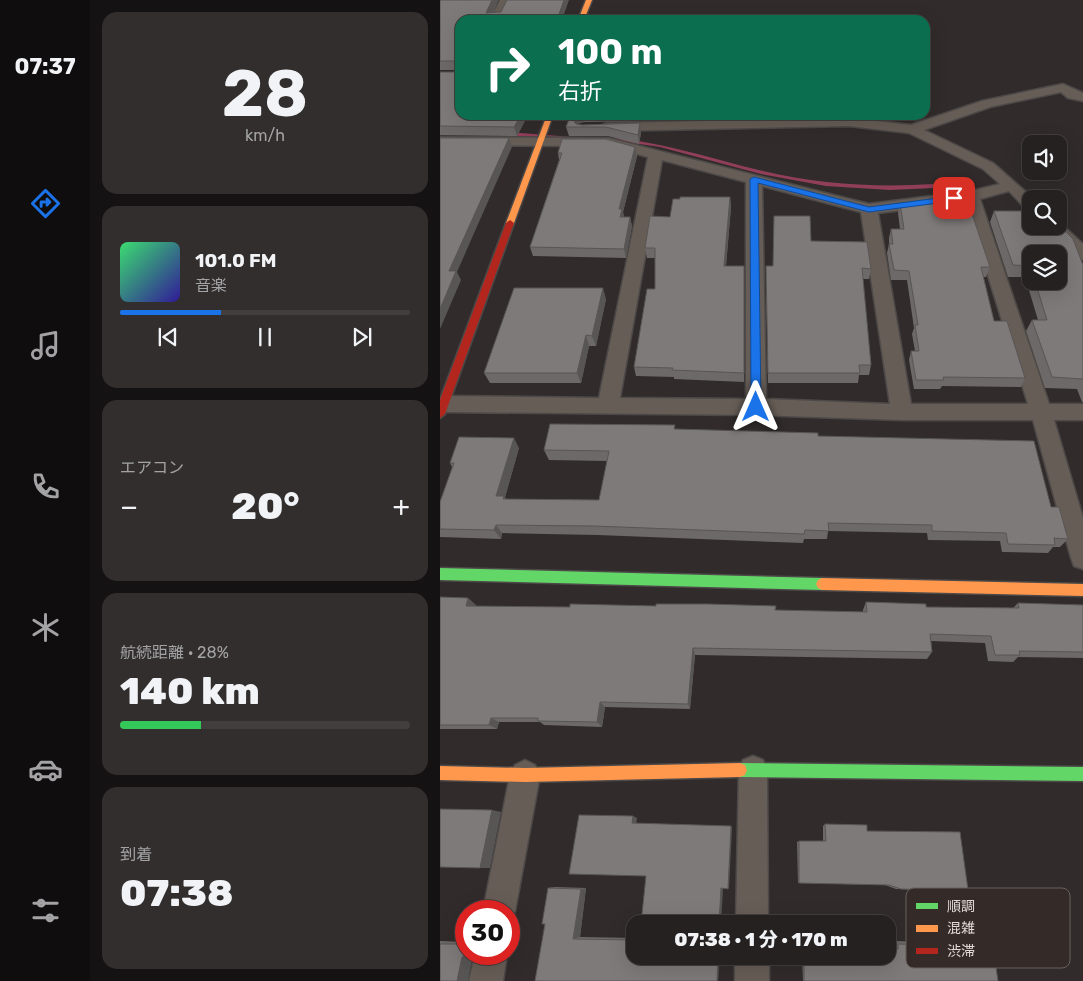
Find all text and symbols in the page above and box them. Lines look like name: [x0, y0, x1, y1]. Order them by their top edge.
text: 100 m: [558, 31, 663, 73]
icon: right: [475, 35, 540, 100]
text: 07:37: [14, 53, 76, 80]
text: 28: [222, 55, 308, 132]
text: 右折: [558, 78, 602, 105]
text: km/h: [245, 126, 285, 145]
map controls: [1022, 135, 1067, 290]
button: sound: [1022, 135, 1067, 180]
pin: [933, 177, 975, 219]
icon: arrive: [940, 184, 968, 212]
icon: directions: [28, 186, 63, 221]
button: search: [1022, 190, 1067, 235]
button: layers: [1022, 245, 1067, 290]
text: 101.0 FM: [195, 249, 277, 272]
text: 音楽: [195, 276, 227, 295]
icon: previous: [154, 323, 182, 351]
icon: pause: [251, 323, 279, 351]
icon: next: [348, 323, 376, 351]
icon: music: [28, 328, 63, 363]
position arrow: [729, 380, 781, 432]
text: エアコン: [120, 458, 184, 477]
icon: phone: [28, 469, 63, 504]
text: 20°: [231, 483, 300, 529]
text: −: [120, 490, 138, 523]
text: +: [393, 490, 410, 523]
icon: climate: [28, 610, 63, 645]
text: 航続距離 · 28%: [120, 643, 229, 662]
text: 140 km: [120, 668, 260, 714]
icon: car: [28, 752, 63, 787]
text: 到着: [120, 845, 152, 864]
text: 07:38: [120, 870, 233, 916]
legend: [906, 888, 1070, 968]
icon: filters: [28, 893, 63, 928]
text: 順調: [947, 898, 975, 915]
speed limit sign: 30: [455, 900, 520, 965]
text: 混雑: [947, 920, 975, 937]
text: 07:38 · 1 分 · 170 m: [674, 928, 848, 951]
text: 渋滞: [947, 943, 975, 960]

